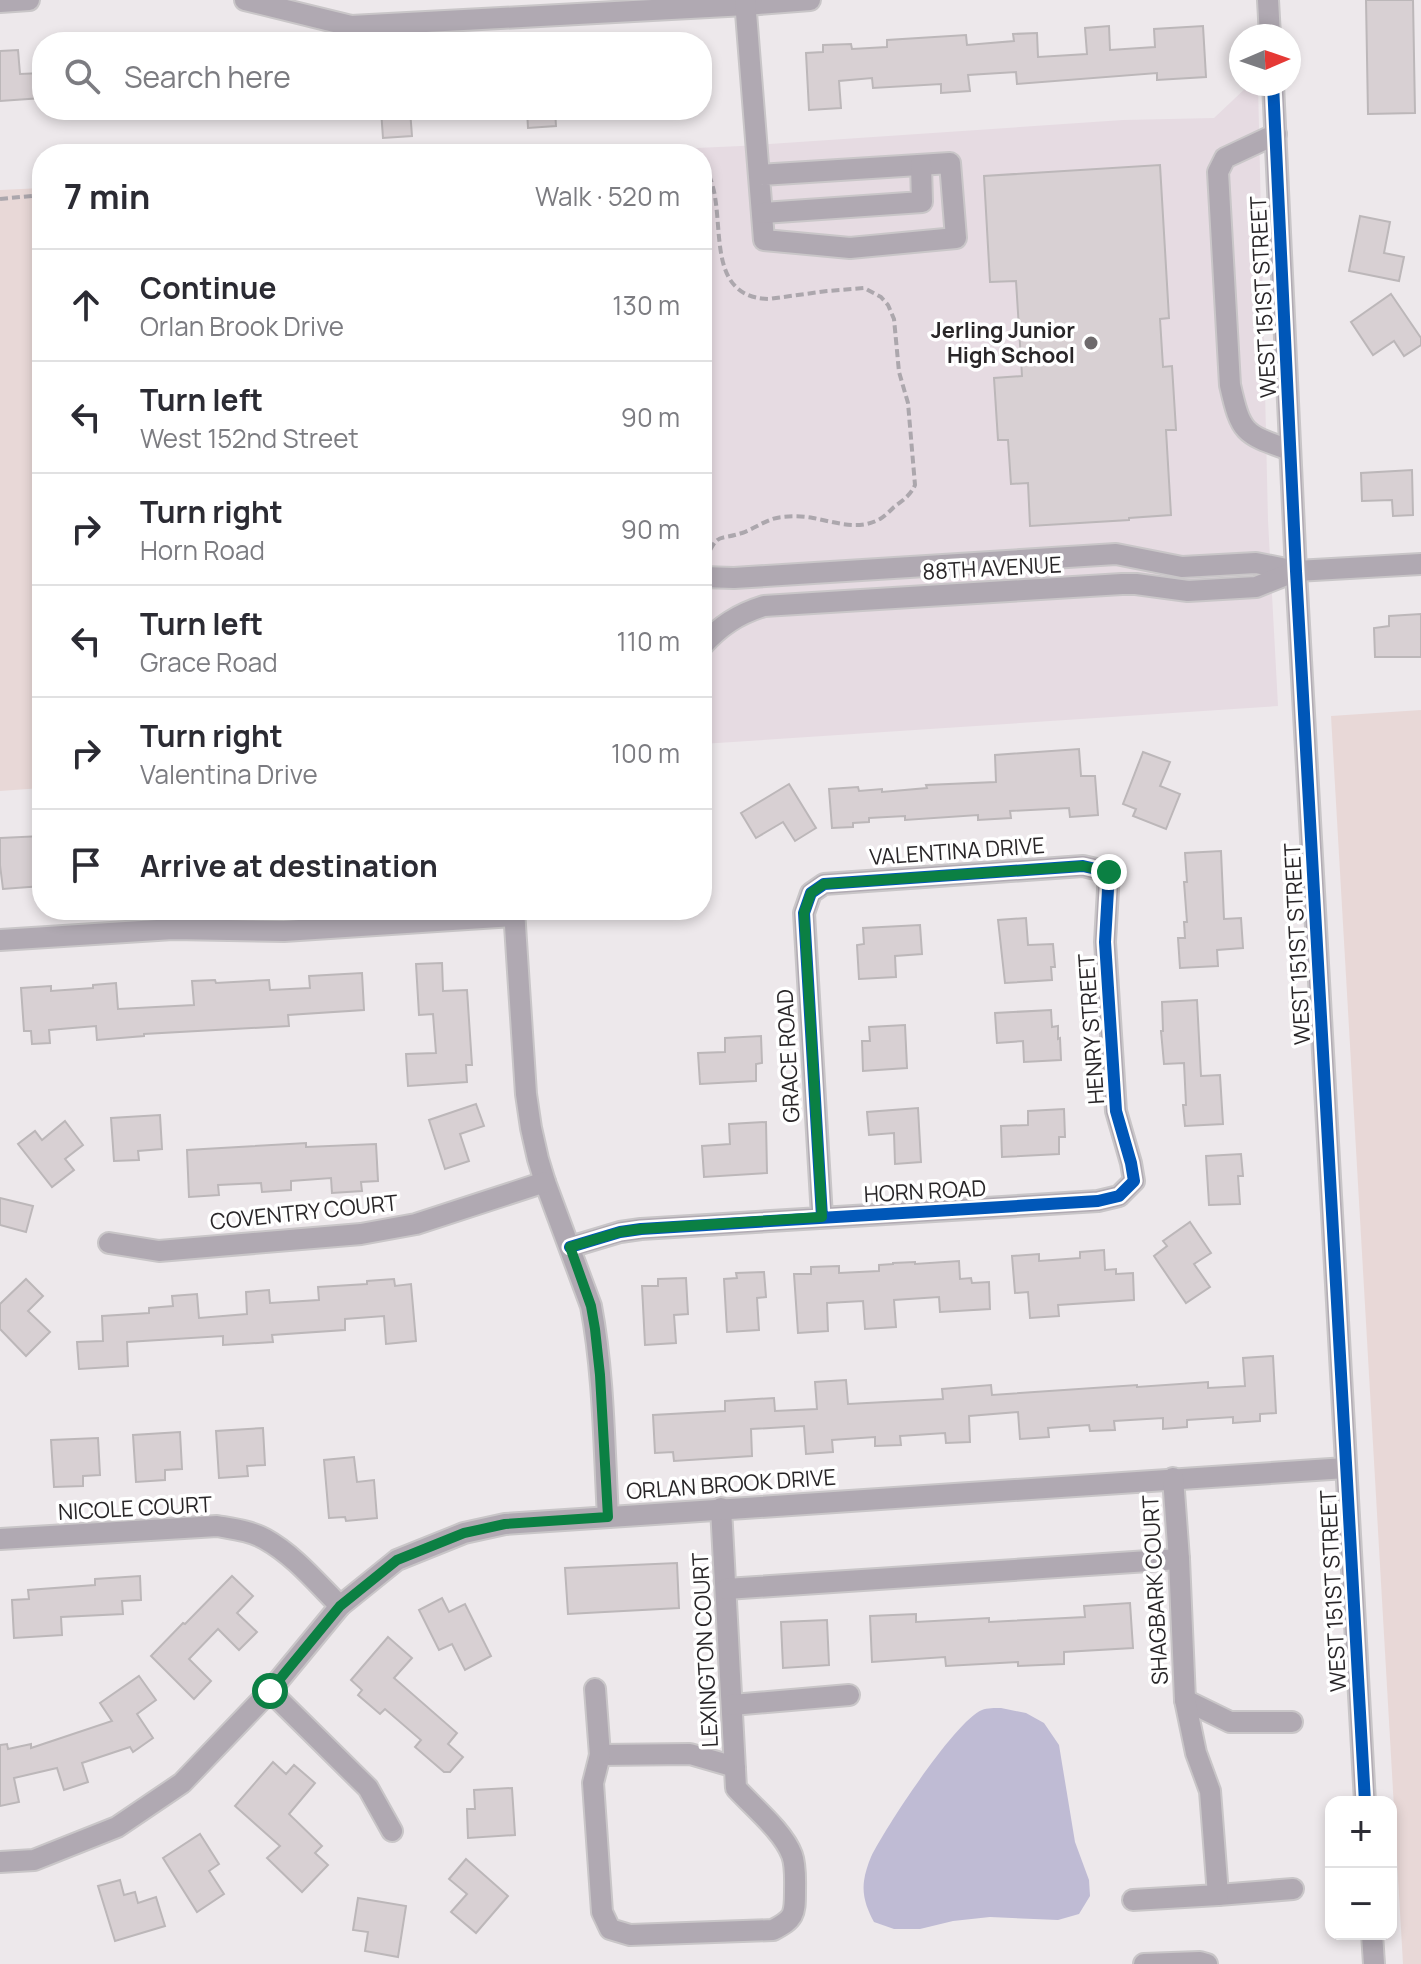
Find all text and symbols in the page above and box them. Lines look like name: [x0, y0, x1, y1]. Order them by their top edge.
north arrow: [1229, 24, 1301, 96]
search box: [32, 32, 712, 120]
icon: search: [60, 54, 104, 98]
text: Search here: [124, 56, 291, 97]
text: 7 min: [64, 173, 150, 219]
text: Walk · 520 m: [535, 178, 680, 214]
street label: WEST 151ST STREET: [1243, 195, 1283, 399]
text: Continue: [140, 267, 276, 308]
icon: ahead: [64, 283, 108, 327]
text: 130 m: [612, 287, 680, 323]
text: Orlan Brook Drive: [140, 308, 344, 344]
place label: Jerling Junior High School: [931, 315, 1075, 370]
marker: Jerling Junior High School: [1082, 334, 1100, 352]
text: Turn left: [140, 379, 263, 420]
icon: left: [64, 395, 108, 439]
text: 90 m: [621, 399, 680, 435]
text: West 152nd Street: [140, 420, 359, 456]
text: Turn right: [140, 491, 283, 532]
icon: right: [64, 507, 108, 551]
text: 90 m: [621, 511, 680, 547]
text: Horn Road: [140, 532, 265, 568]
street label: 88TH AVENUE: [922, 549, 1062, 587]
text: Turn left: [140, 603, 263, 644]
icon: left: [64, 619, 108, 663]
text: 110 m: [617, 623, 680, 659]
text: Grace Road: [140, 644, 278, 680]
text: Turn right: [140, 715, 283, 756]
icon: right: [64, 731, 108, 775]
text: 100 m: [611, 735, 680, 771]
text: Valentina Drive: [140, 756, 318, 792]
street label: VALENTINA DRIVE: [868, 830, 1046, 872]
street label: WEST 151ST STREET: [1277, 842, 1317, 1046]
icon: arrive: [64, 843, 108, 887]
text: Arrive at destination: [140, 845, 438, 886]
route end: [1091, 854, 1127, 890]
street label: HENRY STREET: [1071, 953, 1111, 1105]
street label: GRACE ROAD: [770, 988, 806, 1124]
street label: HORN ROAD: [863, 1173, 987, 1209]
street label: COVENTRY COURT: [209, 1187, 399, 1237]
street label: ORLAN BROOK DRIVE: [625, 1462, 837, 1506]
street label: NICOLE COURT: [57, 1489, 213, 1527]
street label: WEST 151ST STREET: [1313, 1489, 1353, 1693]
street label: SHAGBARK COURT: [1135, 1494, 1175, 1686]
street label: LEXINGTON COURT: [685, 1552, 725, 1748]
route start: [252, 1673, 288, 1709]
map controls: [1325, 1796, 1397, 1940]
button: +: [1325, 1796, 1397, 1868]
button: −: [1325, 1868, 1397, 1940]

